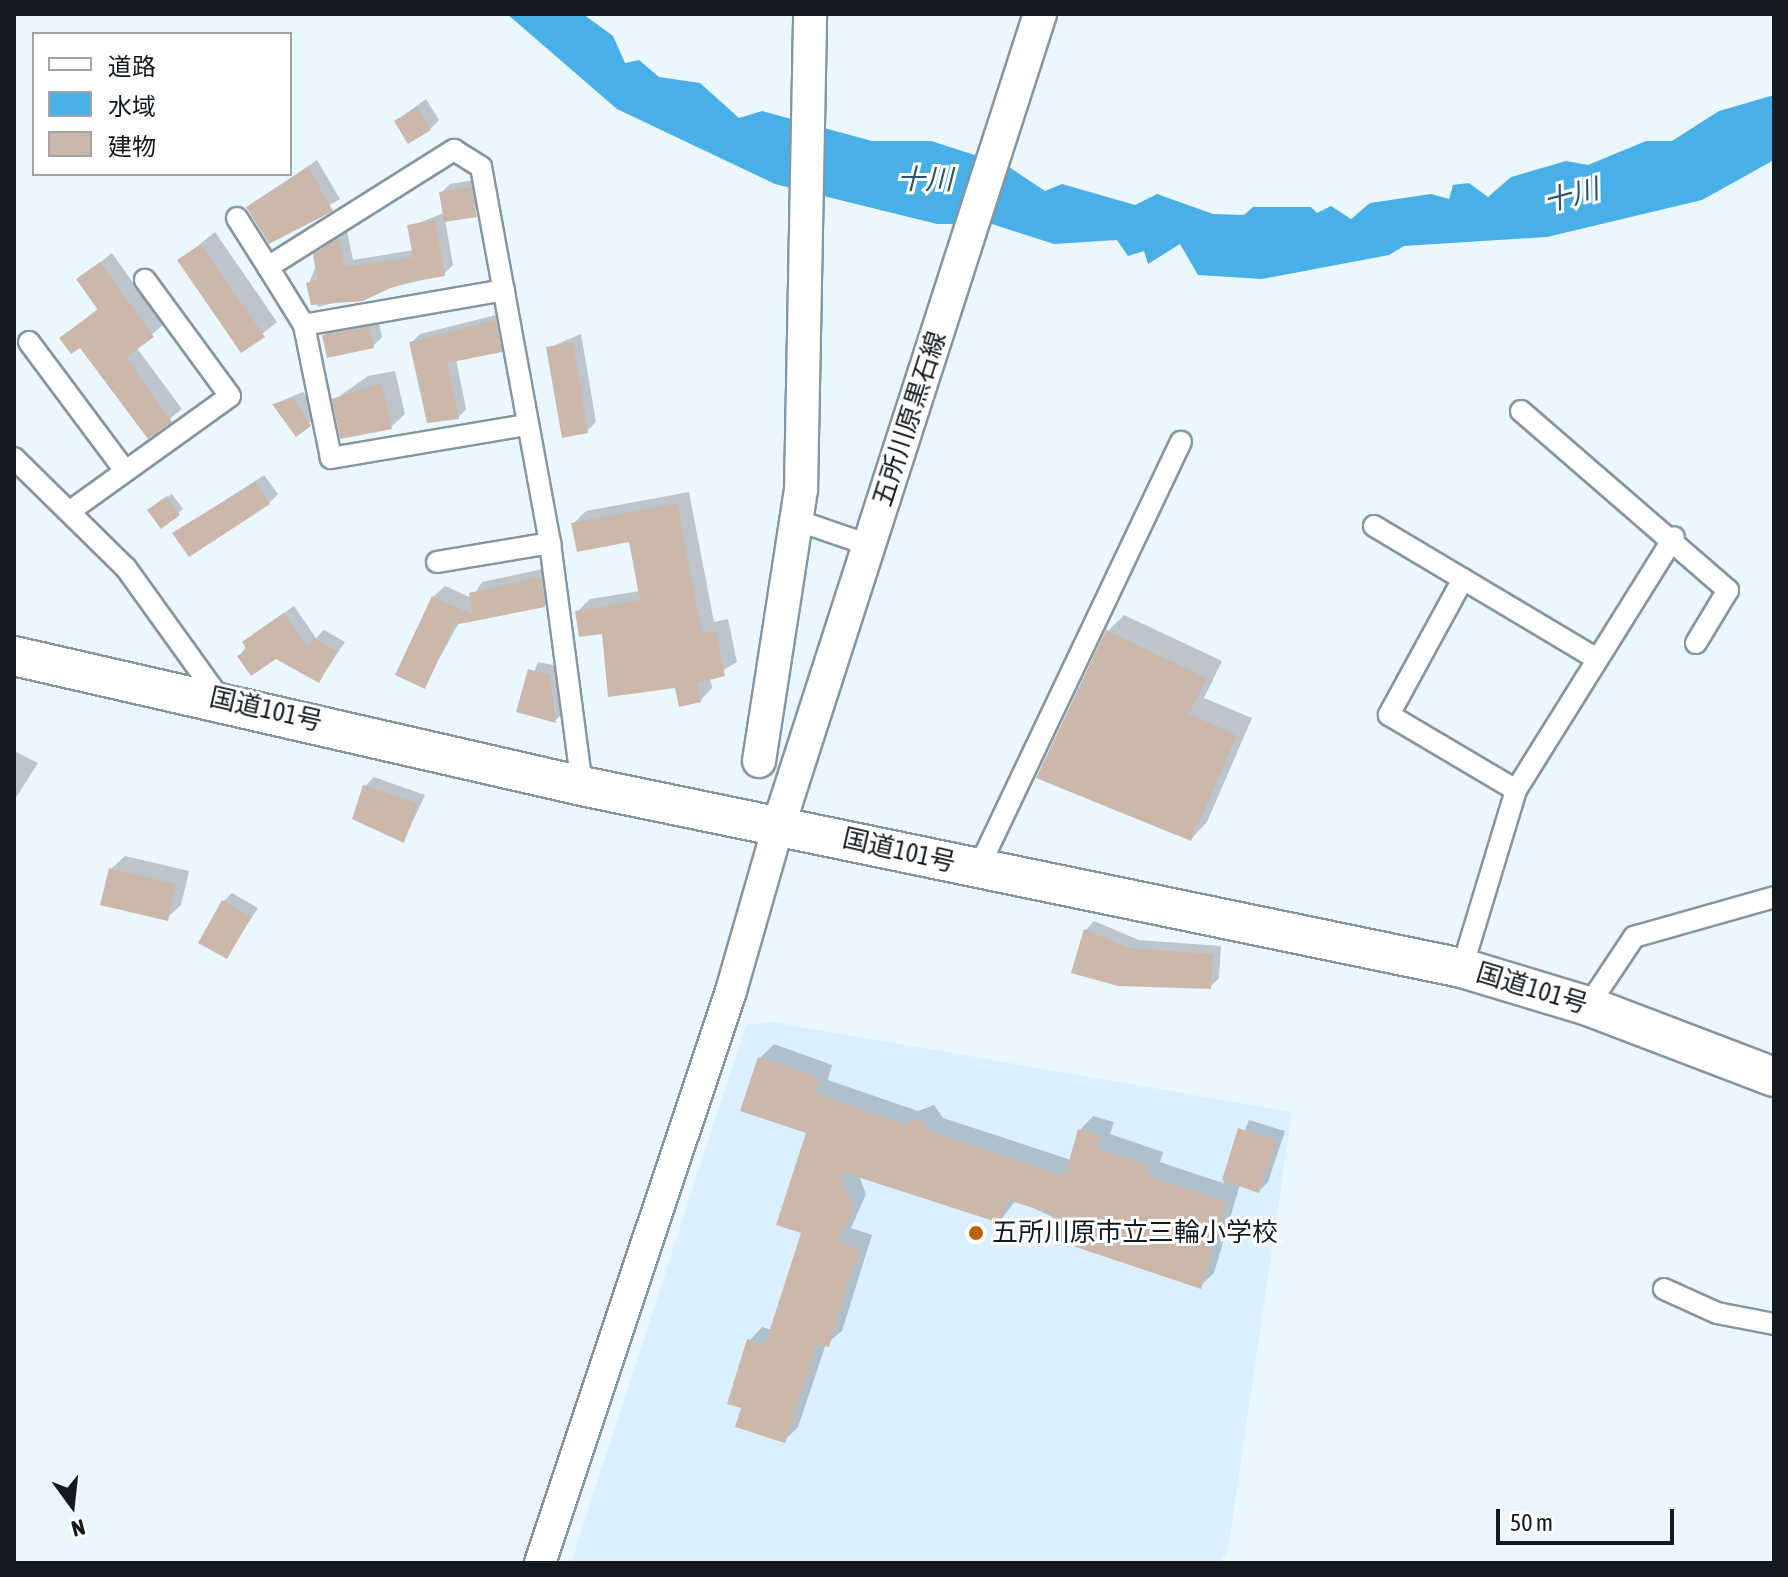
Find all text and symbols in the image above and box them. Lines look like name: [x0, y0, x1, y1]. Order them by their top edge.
legend: [32, 32, 292, 176]
text: 道路: [108, 53, 156, 80]
text: 水域: [108, 93, 156, 120]
text: 建物: [108, 133, 156, 160]
water label: 十川: [897, 162, 953, 196]
water label: 十川: [1540, 172, 1602, 218]
street label: 五所川原黒石線: [867, 328, 953, 510]
street label: 国道101号: [207, 682, 325, 738]
street label: 国道101号: [840, 823, 958, 879]
street label: 国道101号: [1473, 957, 1591, 1021]
place label: 五所川原市立三輪小学校: [992, 1217, 1278, 1249]
marker: 五所川原市立三輪小学校: [967, 1224, 985, 1242]
north arrow: [32, 1465, 112, 1545]
scale bar: [1500, 1493, 1678, 1543]
text: 50 m: [1510, 1509, 1553, 1536]
text: N: [69, 1514, 88, 1542]

